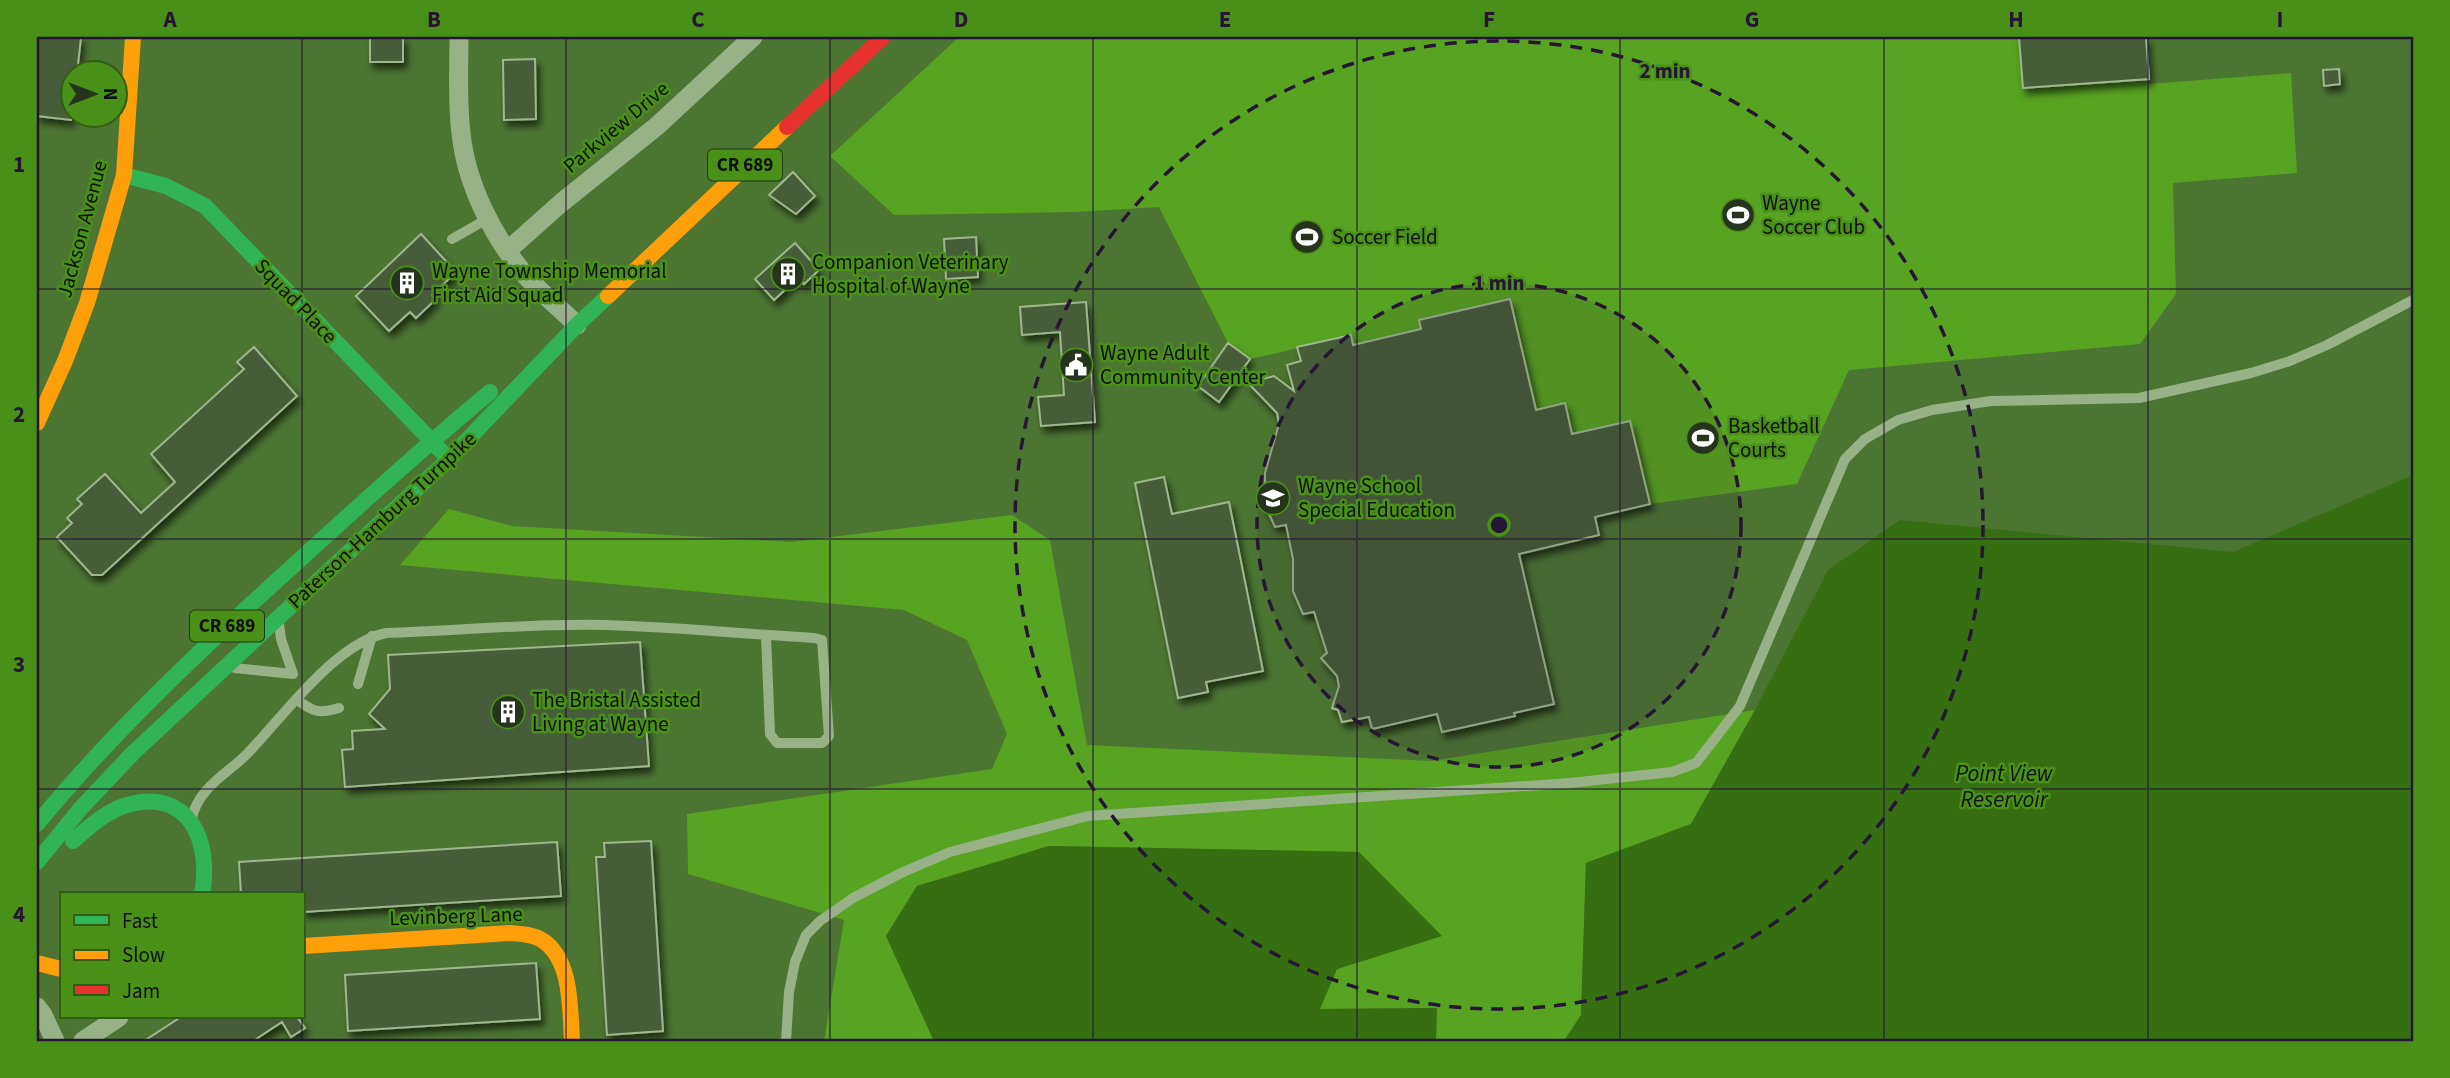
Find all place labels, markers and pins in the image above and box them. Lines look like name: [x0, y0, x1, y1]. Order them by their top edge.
place label: Wayne Soccer Club: [1762, 188, 1865, 242]
sports icon: Wayne Soccer Club: [1719, 196, 1757, 234]
sports icon: Soccer Field: [1288, 218, 1326, 256]
place label: Soccer Field: [1332, 222, 1438, 252]
place label: Companion Veterinary Hospital of Wayne: [812, 247, 1009, 301]
building icon: Companion Veterinary Hospital of Wayne: [769, 255, 807, 293]
place label: Wayne Township Memorial First Aid Squad: [432, 256, 667, 310]
building icon: Wayne Township Memorial First Aid Squad: [388, 264, 426, 302]
place label: Wayne Adult Community Center: [1100, 338, 1266, 392]
public building icon: Wayne Adult Community Center: [1057, 346, 1095, 384]
place label: Basketball Courts: [1728, 411, 1820, 465]
sports icon: Basketball Courts: [1684, 419, 1722, 457]
place label: Wayne School Special Education: [1298, 471, 1455, 525]
school or university icon: Wayne School Special Education: [1254, 479, 1292, 517]
centre of rings: [1487, 513, 1511, 537]
place label: The Bristal Assisted Living at Wayne: [532, 685, 701, 739]
building icon: The Bristal Assisted Living at Wayne: [489, 693, 527, 731]

